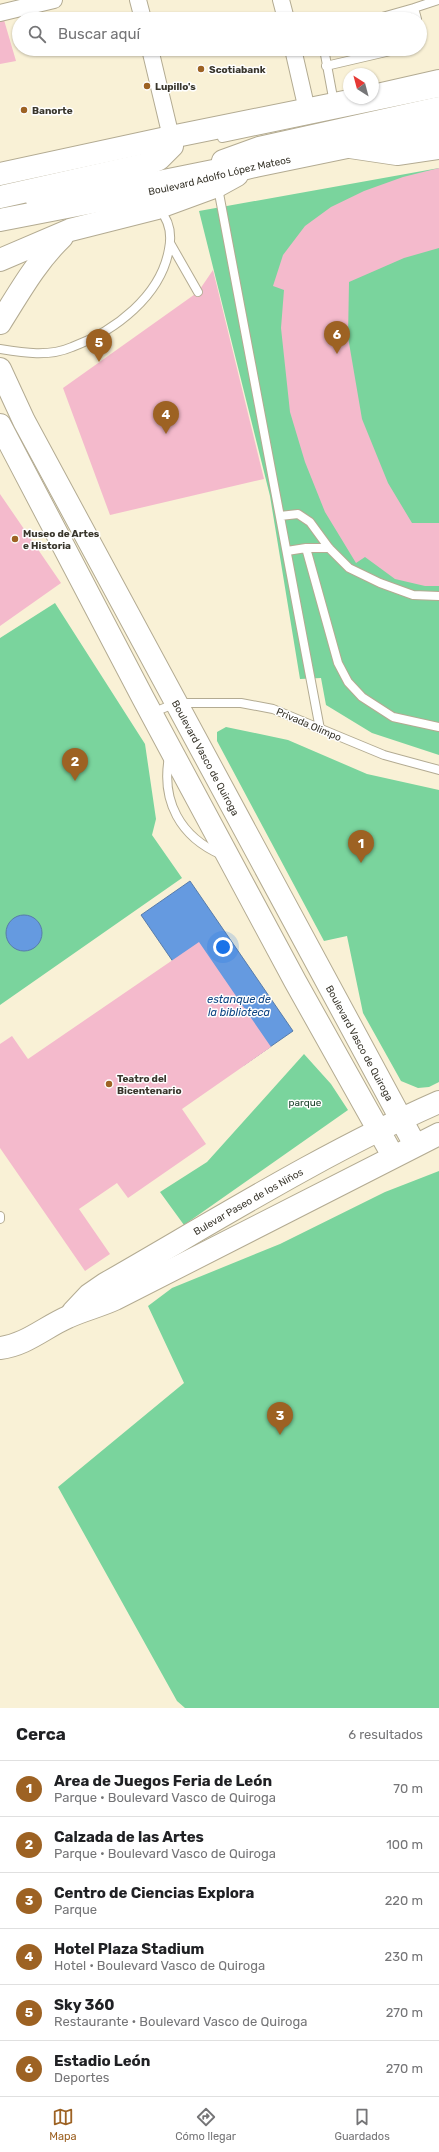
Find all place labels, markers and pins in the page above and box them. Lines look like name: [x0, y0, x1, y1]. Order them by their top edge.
marker: Scotiabank: [196, 64, 206, 74]
place label: Scotiabank: [209, 64, 266, 76]
marker: Lupillo's: [142, 81, 152, 91]
place label: Lupillo's: [155, 81, 196, 93]
marker: Banorte: [19, 105, 29, 115]
place label: Banorte: [32, 105, 73, 117]
pin: 6: [324, 321, 350, 354]
pin: 5: [86, 329, 112, 362]
pin: 4: [153, 401, 179, 434]
place label: Museo de Artes e Historia: [23, 528, 100, 552]
marker: Museo de Artes e Historia: [10, 534, 20, 544]
pin: 2: [62, 748, 88, 781]
pin: 1: [348, 830, 374, 863]
place label: Teatro del Bicentenario: [117, 1073, 182, 1097]
marker: Teatro del Bicentenario: [104, 1079, 114, 1089]
pin: 3: [267, 1402, 293, 1435]

